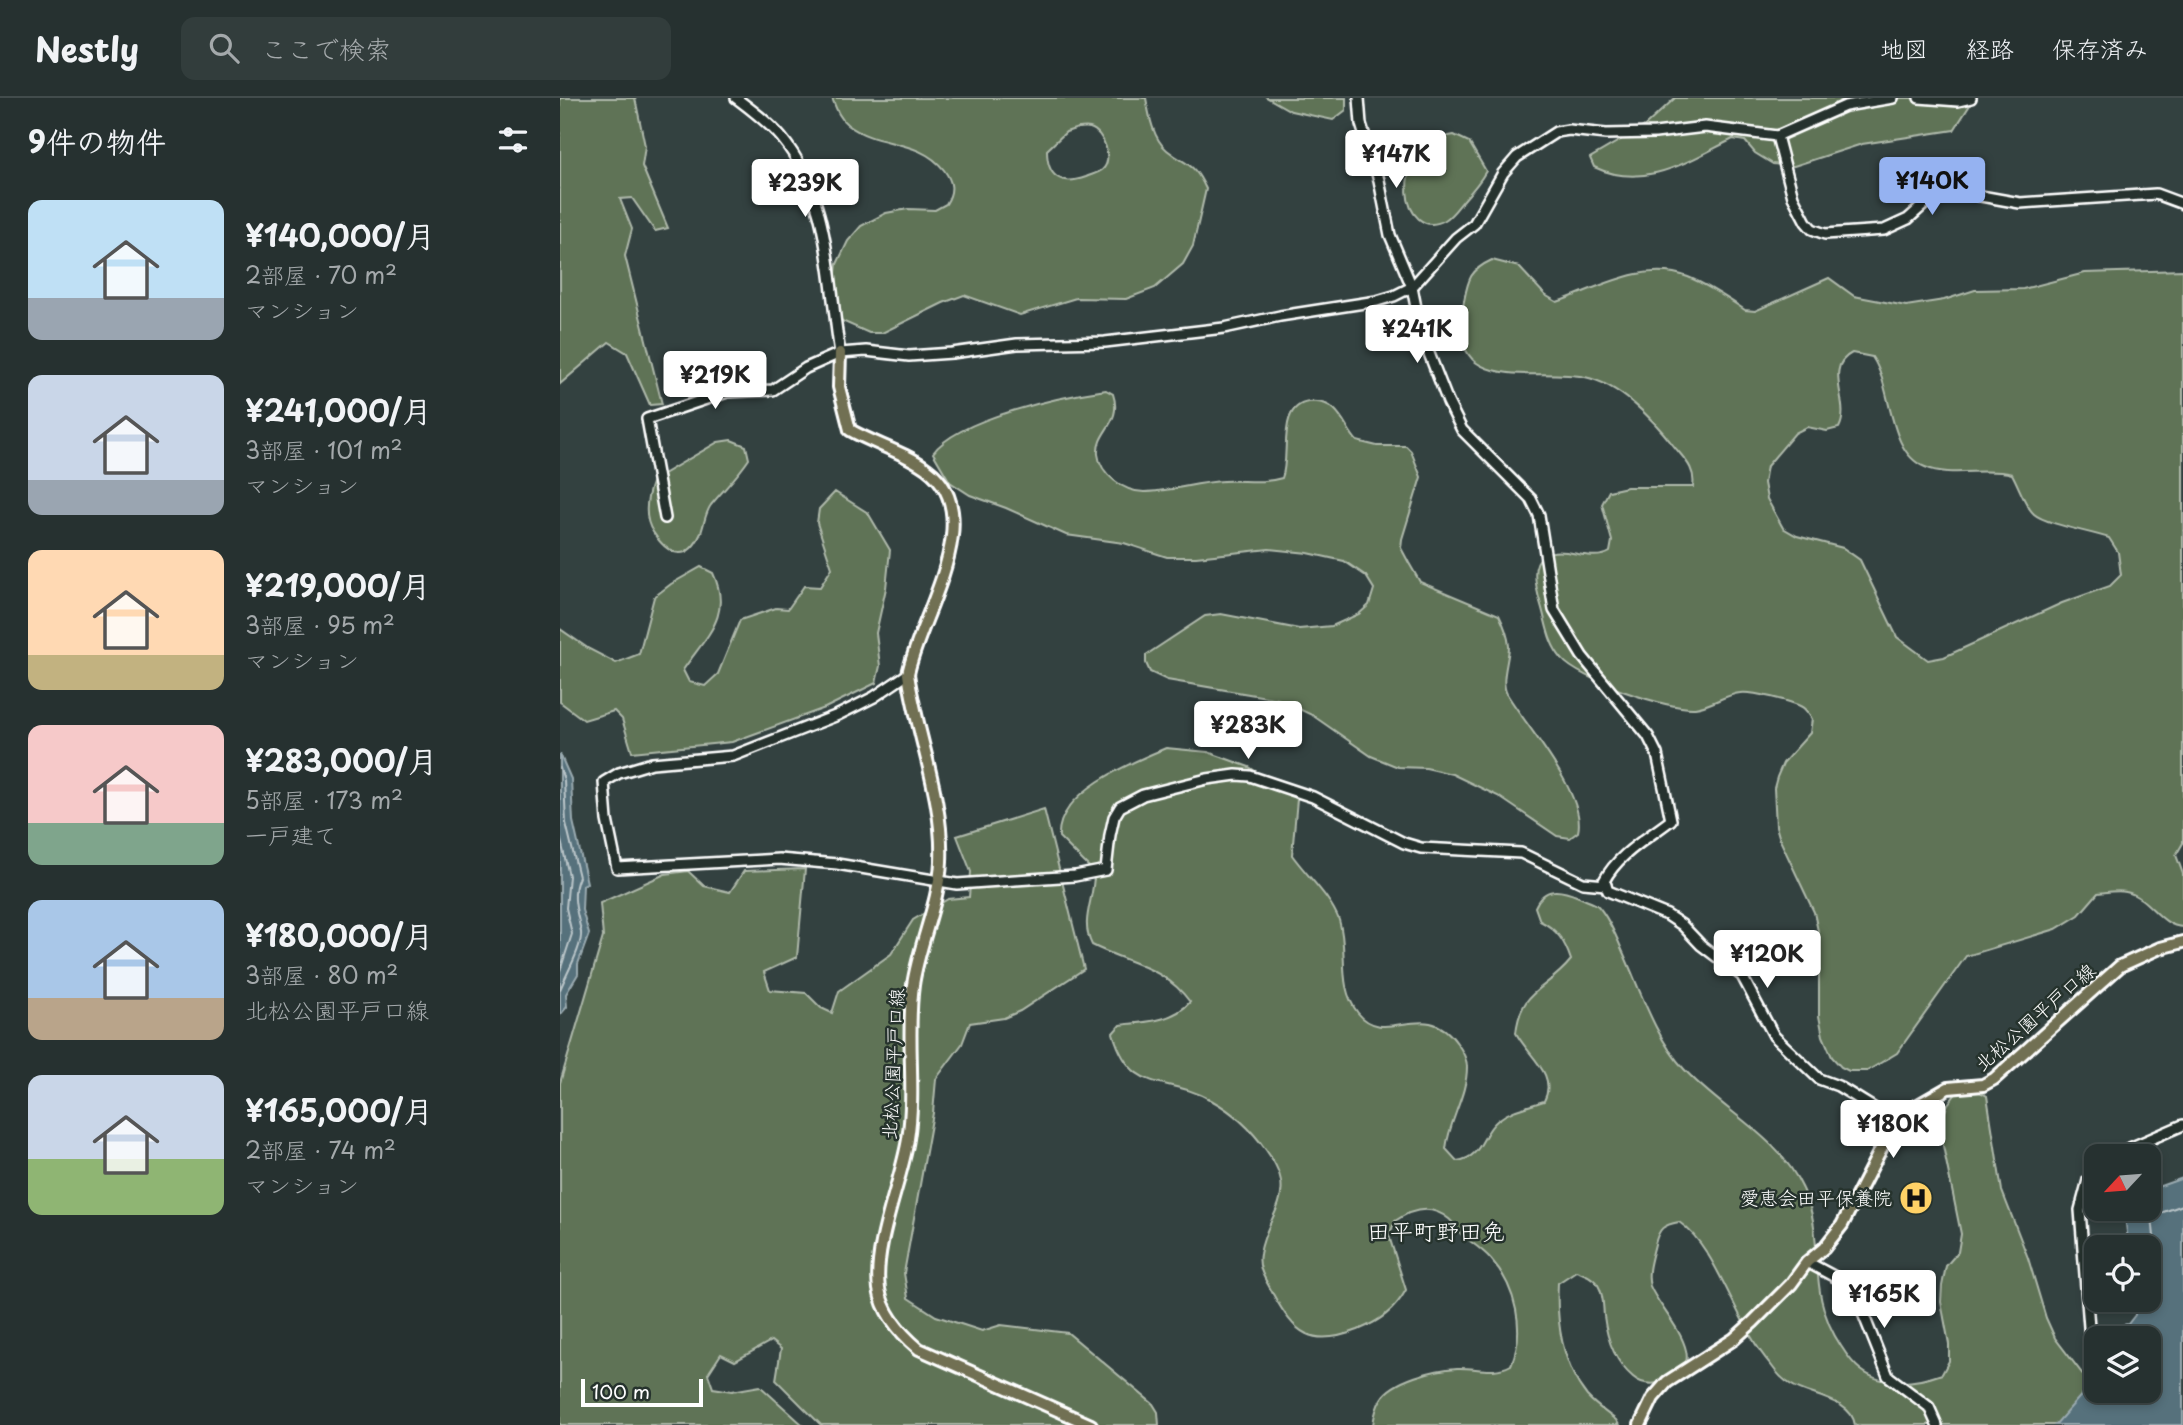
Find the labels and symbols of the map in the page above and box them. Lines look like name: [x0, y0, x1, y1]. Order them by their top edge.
pin: ¥147K: [1347, 130, 1445, 190]
pin: ¥140K: [1883, 158, 1981, 217]
pin: ¥239K: [756, 159, 854, 219]
pin: ¥241K: [1368, 306, 1466, 365]
pin: ¥219K: [666, 352, 764, 411]
pin: ¥283K: [1199, 702, 1297, 761]
pin: ¥120K: [1718, 930, 1816, 990]
street label: 北松公園平戸口線: [1968, 956, 2101, 1077]
street label: 北松公園平戸口線: [874, 987, 910, 1141]
pin: ¥180K: [1844, 1100, 1942, 1160]
north arrow: [2084, 1144, 2161, 1222]
hospital icon: 愛恵会田平保養院: [1897, 1179, 1935, 1217]
place label: 愛恵会田平保養院: [1740, 1183, 1892, 1211]
district label: 田平町野田免: [1367, 1213, 1505, 1248]
pin: ¥165K: [1835, 1270, 1933, 1330]
scale bar: [581, 1376, 704, 1408]

